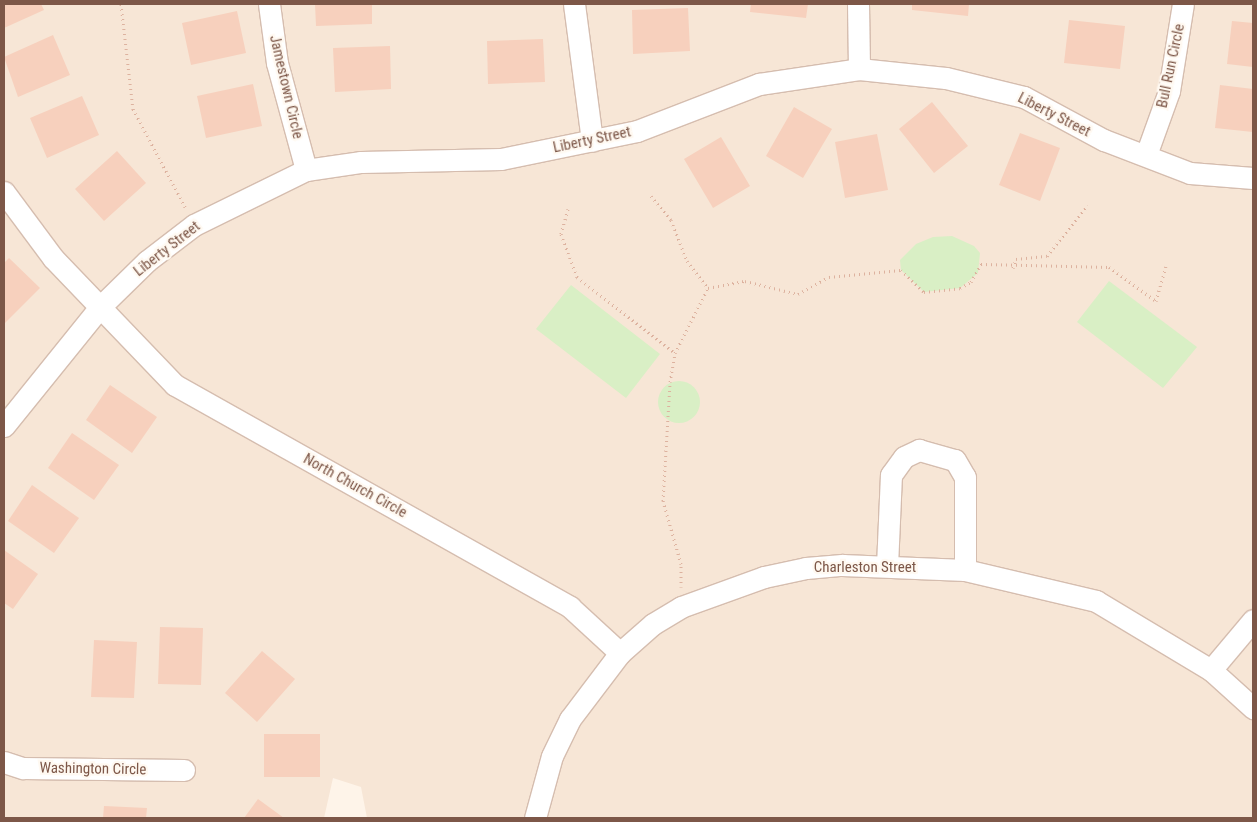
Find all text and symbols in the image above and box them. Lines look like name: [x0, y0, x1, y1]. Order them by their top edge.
street label: Bull Run Circle: [1153, 22, 1189, 110]
street label: Jamestown Circle: [265, 33, 307, 141]
street label: Liberty Street: [1015, 89, 1093, 141]
street label: Liberty Street: [551, 123, 633, 157]
street label: Liberty Street: [130, 218, 204, 280]
street label: North Church Circle: [300, 450, 410, 522]
street label: Charleston Street: [814, 559, 916, 577]
street label: Washington Circle: [39, 759, 147, 779]

